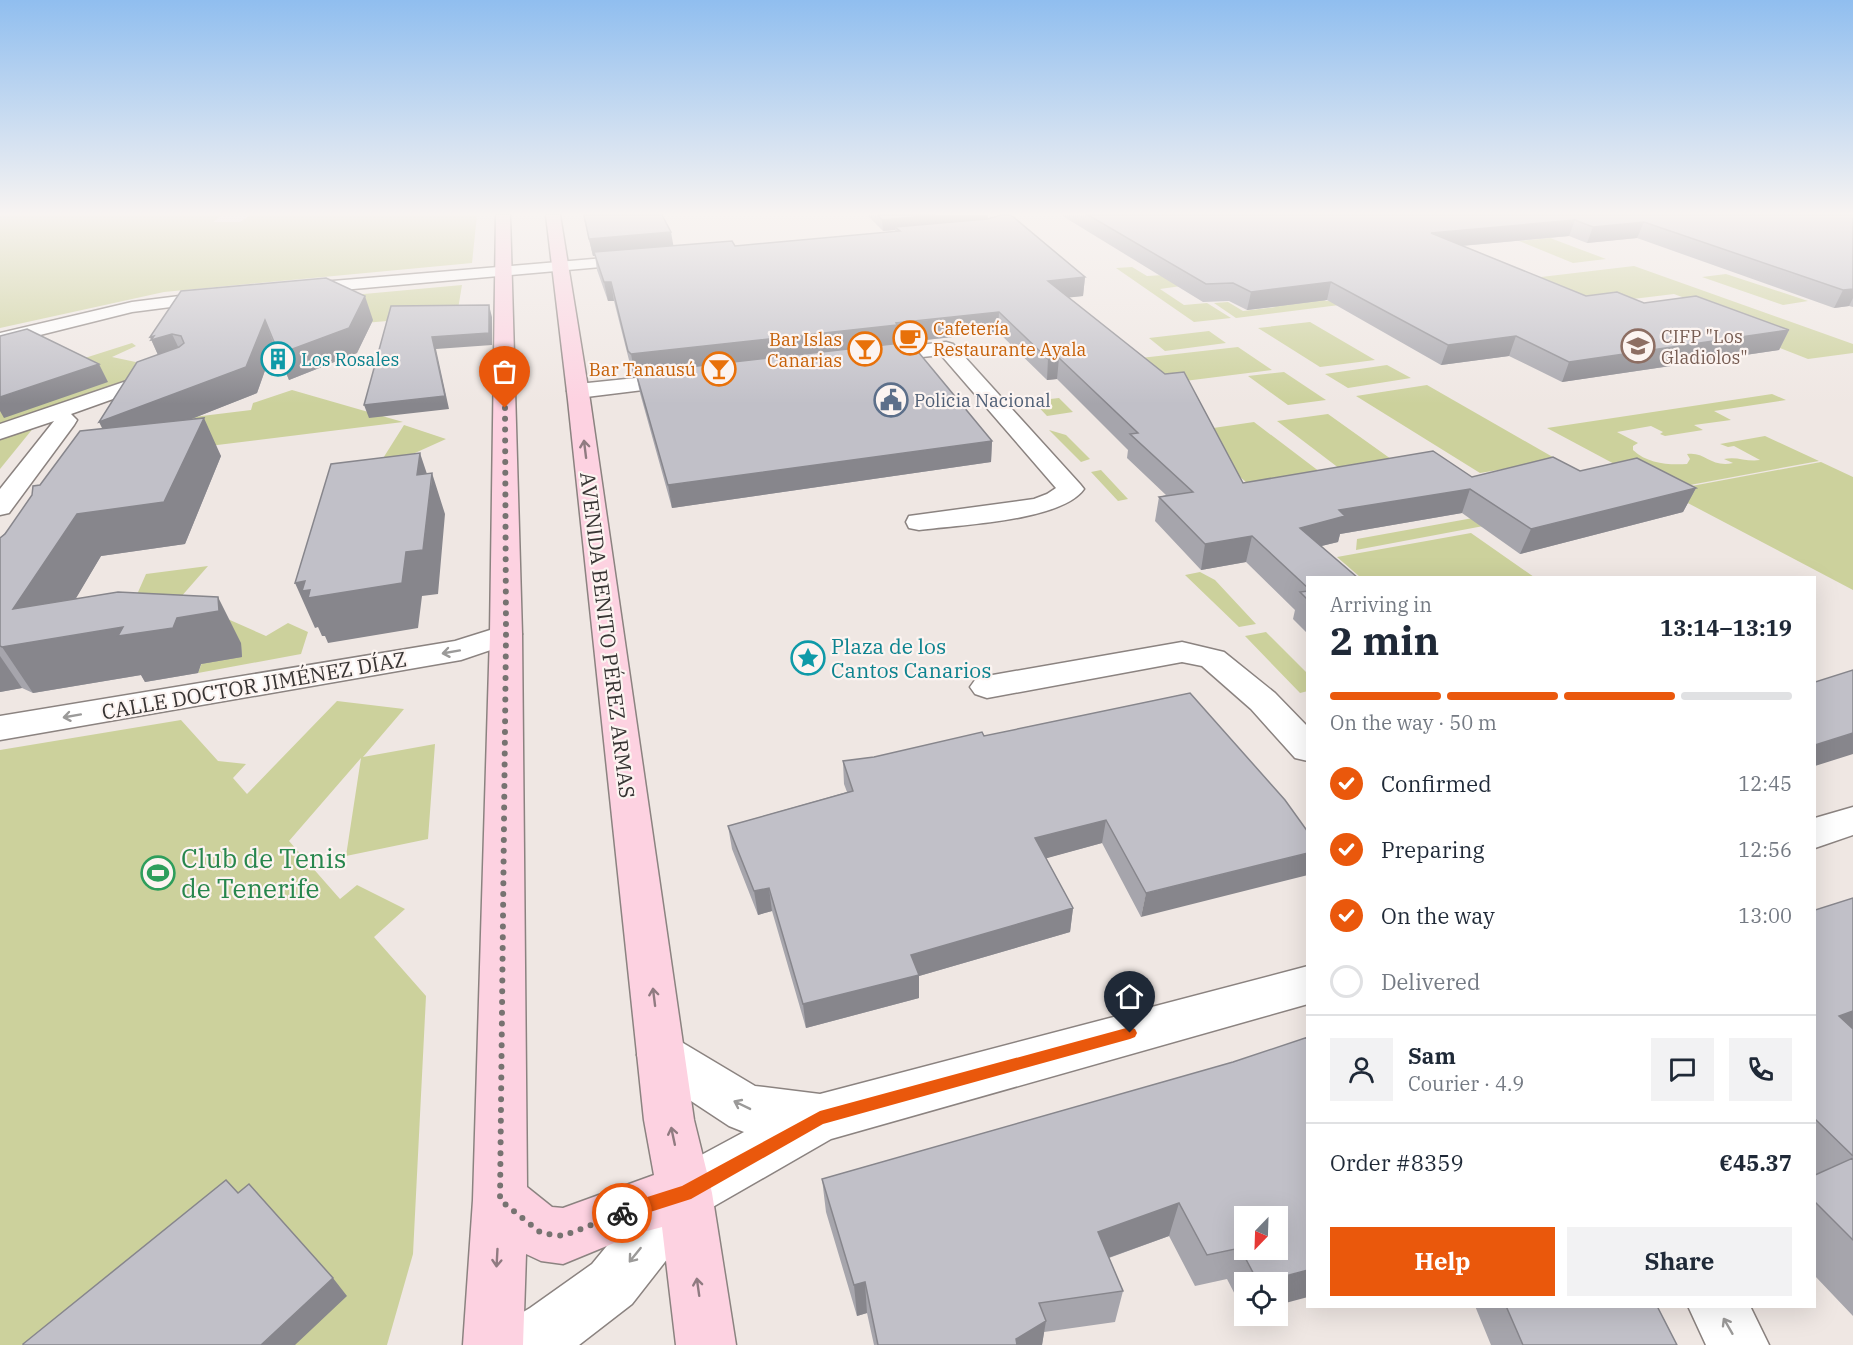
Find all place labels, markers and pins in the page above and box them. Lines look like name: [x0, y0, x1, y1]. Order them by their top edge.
place label: Cafetería Restaurante Ayala: [933, 317, 1087, 361]
cafe icon: Cafetería Restaurante Ayala: [892, 320, 928, 356]
place label: CIFP "Los Gladiolos": [1661, 325, 1748, 369]
place label: Bar Islas Canarias: [767, 328, 842, 372]
school or university icon: CIFP "Los Gladiolos": [1620, 328, 1656, 364]
bar icon: Bar Islas Canarias: [847, 331, 883, 367]
building icon: Los Rosales: [260, 341, 296, 377]
pin: [479, 346, 530, 408]
place label: Los Rosales: [301, 348, 399, 371]
bar icon: Bar Tanausú: [701, 351, 737, 387]
place label: Bar Tanausú: [589, 358, 696, 381]
public building icon: Policia Nacional: [873, 382, 909, 418]
place label: Policia Nacional: [914, 389, 1051, 412]
place label: Plaza de los Cantos Canarios: [831, 632, 991, 684]
place icon: Plaza de los Cantos Canarios: [790, 640, 826, 676]
place label: Club de Tenis de Tenerife: [181, 841, 346, 905]
sports icon: Club de Tenis de Tenerife: [140, 855, 176, 891]
pin: [1104, 971, 1155, 1033]

